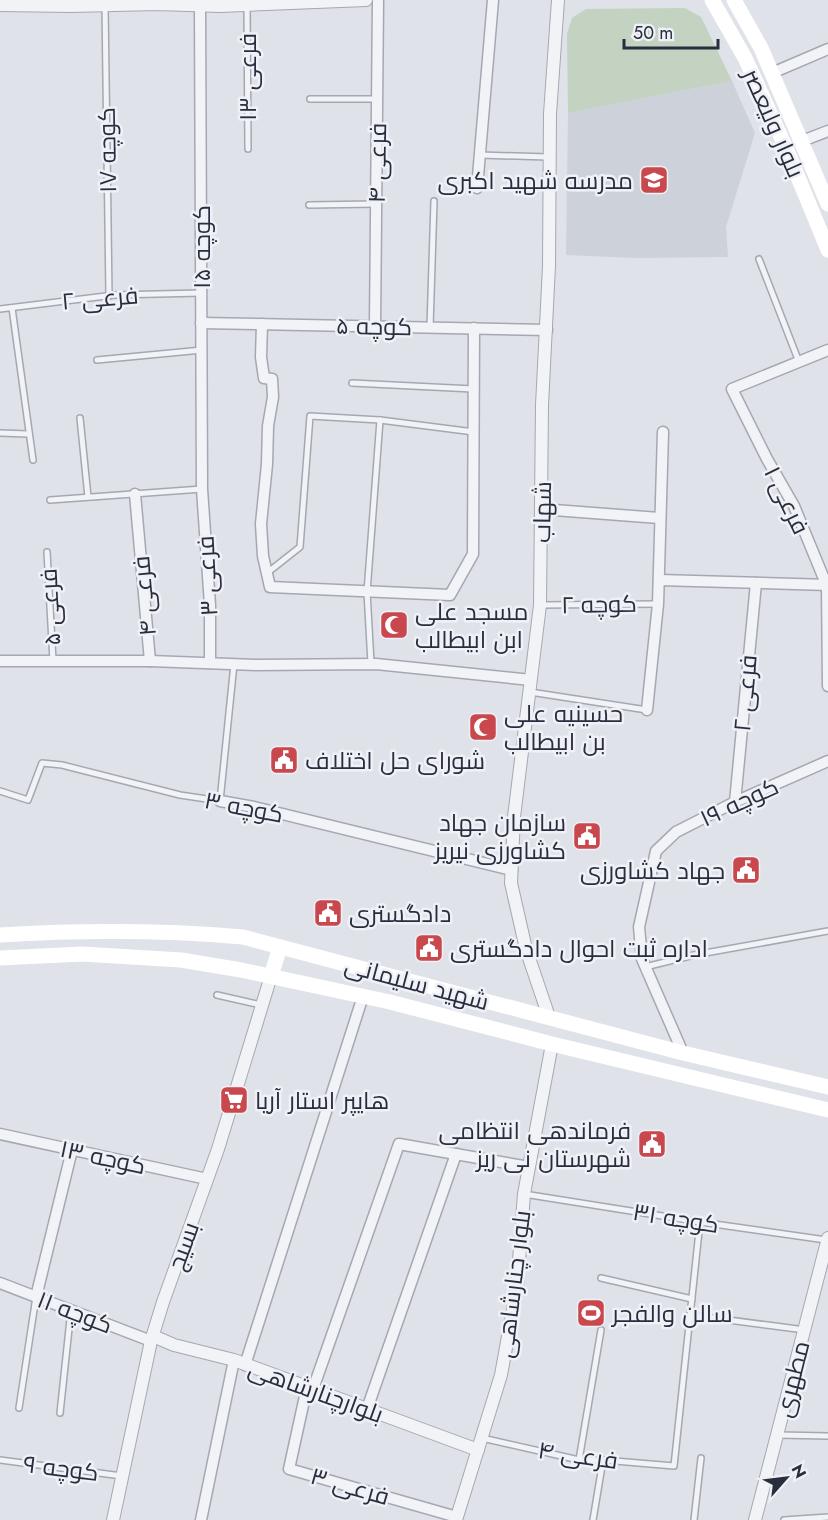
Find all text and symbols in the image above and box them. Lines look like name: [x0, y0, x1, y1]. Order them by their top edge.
scale bar: [624, 12, 718, 50]
text: 50 m: [633, 20, 673, 46]
street label: فرعی ۱۳: [230, 33, 265, 121]
street label: بلوار ولیعصر: [734, 61, 814, 183]
street label: کوچه ۱۷: [89, 107, 125, 193]
street label: فرعی ۴: [359, 123, 395, 203]
place label: مدرسه شهید اکبری: [438, 163, 633, 198]
school or university icon: مدرسه شهید اکبری: [638, 164, 670, 196]
street label: کوچه ۱۵: [184, 205, 219, 289]
street label: فرعی ۲: [60, 277, 140, 319]
street label: کوچه ۵: [336, 308, 412, 344]
street label: فرعی ۱: [756, 460, 818, 540]
street label: شهاب: [524, 481, 560, 543]
street label: فرعی ۳: [187, 535, 227, 617]
street label: فرعی ۴: [123, 554, 165, 638]
street label: فرعی ۵: [30, 567, 70, 647]
street label: کوچه ۲: [561, 586, 637, 622]
place label: مسجد علی ابن ابیطالب: [415, 594, 528, 657]
mosque icon: مسجد علی ابن ابیطالب: [378, 609, 410, 641]
street label: فرعی ۲: [724, 653, 766, 733]
place label: حسینیه علی بن ابیطالب: [504, 696, 623, 759]
mosque icon: حسینیه علی بن ابیطالب: [467, 711, 499, 743]
place label: شورای حل اختلاف: [305, 743, 485, 778]
public building icon: شورای حل اختلاف: [268, 744, 300, 776]
street label: کوچه ۱۹: [694, 769, 784, 835]
street label: کوچه ۳: [202, 782, 286, 832]
place label: سازمان جهاد کشاورزی نیریز: [433, 805, 566, 868]
public building icon: سازمان جهاد کشاورزی نیریز: [571, 820, 603, 852]
place label: جهاد کشاورزی: [580, 853, 725, 888]
public building icon: جهاد کشاورزی: [730, 854, 762, 886]
place label: دادگستری: [349, 896, 451, 931]
public building icon: دادگستری: [312, 897, 344, 929]
place label: اداره ثبت احوال دادگستری: [450, 931, 708, 966]
public building icon: اداره ثبت احوال دادگستری: [413, 932, 445, 964]
street label: شهید سلیمانی: [341, 947, 493, 1019]
place label: هایپر استار آریا: [255, 1083, 389, 1118]
supermarket icon: هایپر استار آریا: [218, 1084, 250, 1116]
place label: فرماندهی انتظامی شهرستان نی ریز: [438, 1113, 631, 1176]
public building icon: فرماندهی انتظامی شهرستان نی ریز: [636, 1128, 668, 1160]
street label: کوچه ۱۳: [57, 1131, 149, 1183]
street label: کوچه ۳۱: [630, 1194, 722, 1242]
street label: بلوار چنارشاهی: [487, 1208, 539, 1360]
street label: بسیج: [158, 1217, 208, 1275]
street label: کوچه ۱۱: [32, 1282, 118, 1342]
place label: سالن والفجر: [610, 1296, 733, 1331]
sports icon: سالن والفجر: [575, 1297, 607, 1329]
street label: مطهری: [766, 1337, 818, 1421]
street label: بلوارچنارشاهی: [244, 1350, 388, 1432]
street label: فرعی ۴: [536, 1432, 620, 1478]
street label: کوچه ۹: [21, 1446, 101, 1490]
north arrow: [756, 1448, 816, 1508]
street label: فرعی ۳: [306, 1458, 394, 1514]
text: N: [786, 1460, 812, 1482]

